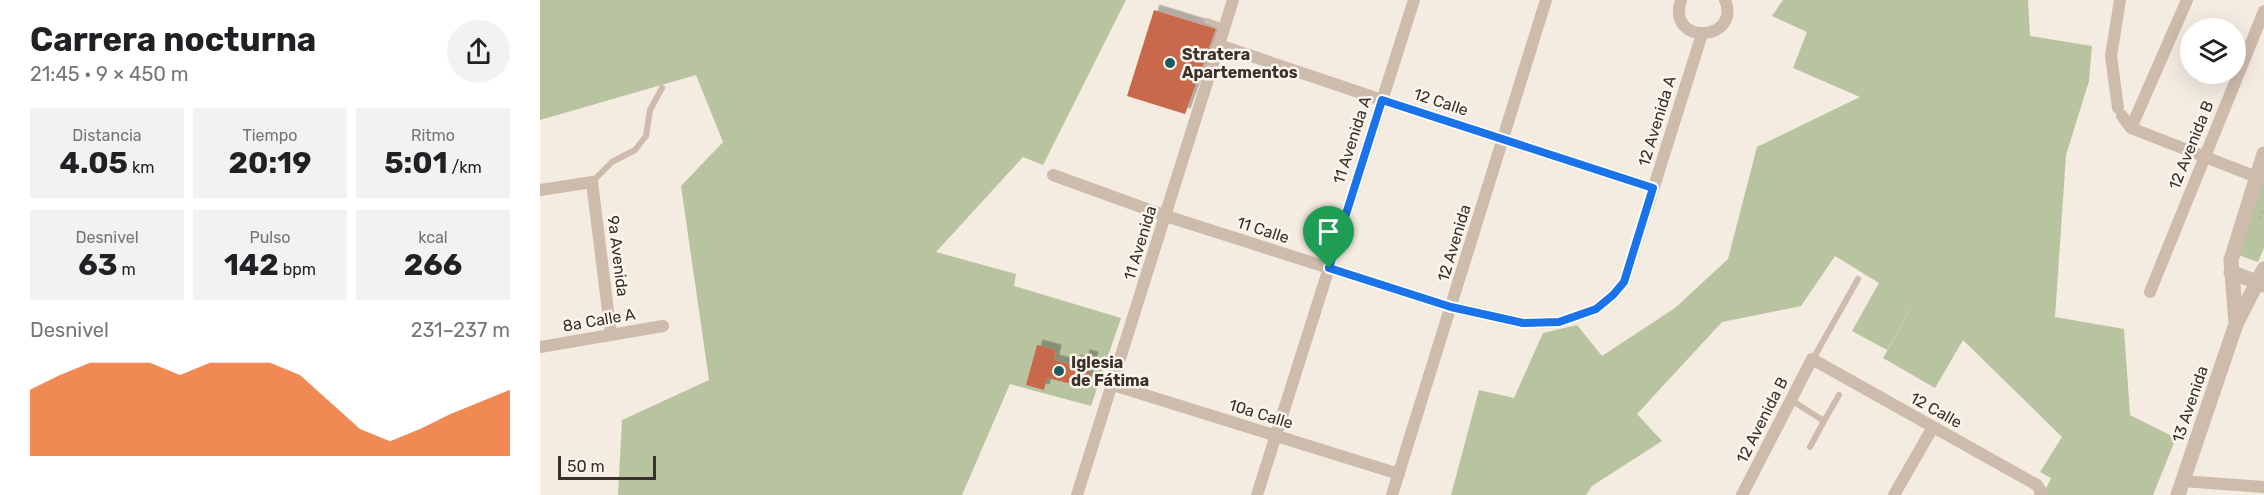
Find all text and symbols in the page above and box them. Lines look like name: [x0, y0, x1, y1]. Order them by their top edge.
map controls: [2180, 18, 2246, 84]
button: layers: [2180, 18, 2246, 84]
text: Carrera nocturna: [30, 20, 316, 59]
button: share: [447, 20, 510, 83]
place label: Stratera Apartementos: [1182, 45, 1298, 82]
marker: Stratera Apartementos: [1163, 56, 1177, 70]
text: 21:45 · 9 × 450 m: [30, 62, 189, 86]
street label: 12 Avenida A: [1634, 73, 1680, 169]
street label: 12 Calle: [1411, 84, 1471, 120]
street label: 11 Avenida A: [1329, 93, 1375, 186]
street label: 12 Avenida B: [2165, 98, 2217, 192]
text: Distancia: [72, 126, 142, 145]
text: Tiempo: [243, 126, 298, 145]
text: Ritmo: [411, 126, 455, 145]
text: 4.05: [60, 145, 128, 181]
text: 20:19: [229, 145, 311, 181]
text: 5:01: [384, 145, 448, 181]
text: km: [128, 158, 154, 177]
text: /km: [448, 158, 482, 177]
street label: 12 Avenida: [1433, 202, 1475, 284]
street label: 11 Avenida: [1120, 203, 1160, 283]
pin: [1303, 206, 1354, 268]
street label: 11 Calle: [1234, 213, 1292, 247]
street label: 9a Avenida: [604, 214, 632, 298]
icon: arrive: [1312, 215, 1345, 248]
text: Desnivel: [75, 228, 139, 247]
text: Pulso: [249, 228, 291, 247]
text: kcal: [418, 228, 448, 247]
text: 63: [78, 247, 118, 283]
text: 142: [224, 247, 279, 283]
text: 266: [404, 247, 462, 283]
text: m: [118, 260, 136, 279]
text: bpm: [279, 260, 316, 279]
street label: 8a Calle A: [561, 304, 637, 336]
text: Desnivel: [30, 318, 109, 342]
text: 231–237 m: [411, 318, 510, 342]
place label: Iglesia de Fátima: [1071, 353, 1149, 390]
street label: 13 Avenida: [2168, 363, 2212, 445]
marker: Iglesia de Fátima: [1052, 364, 1066, 378]
street label: 12 Avenida B: [1732, 374, 1792, 466]
street label: 12 Calle: [1907, 388, 1965, 432]
street label: 10a Calle: [1227, 395, 1295, 433]
scale bar: [558, 453, 656, 480]
text: 50 m: [567, 457, 605, 476]

